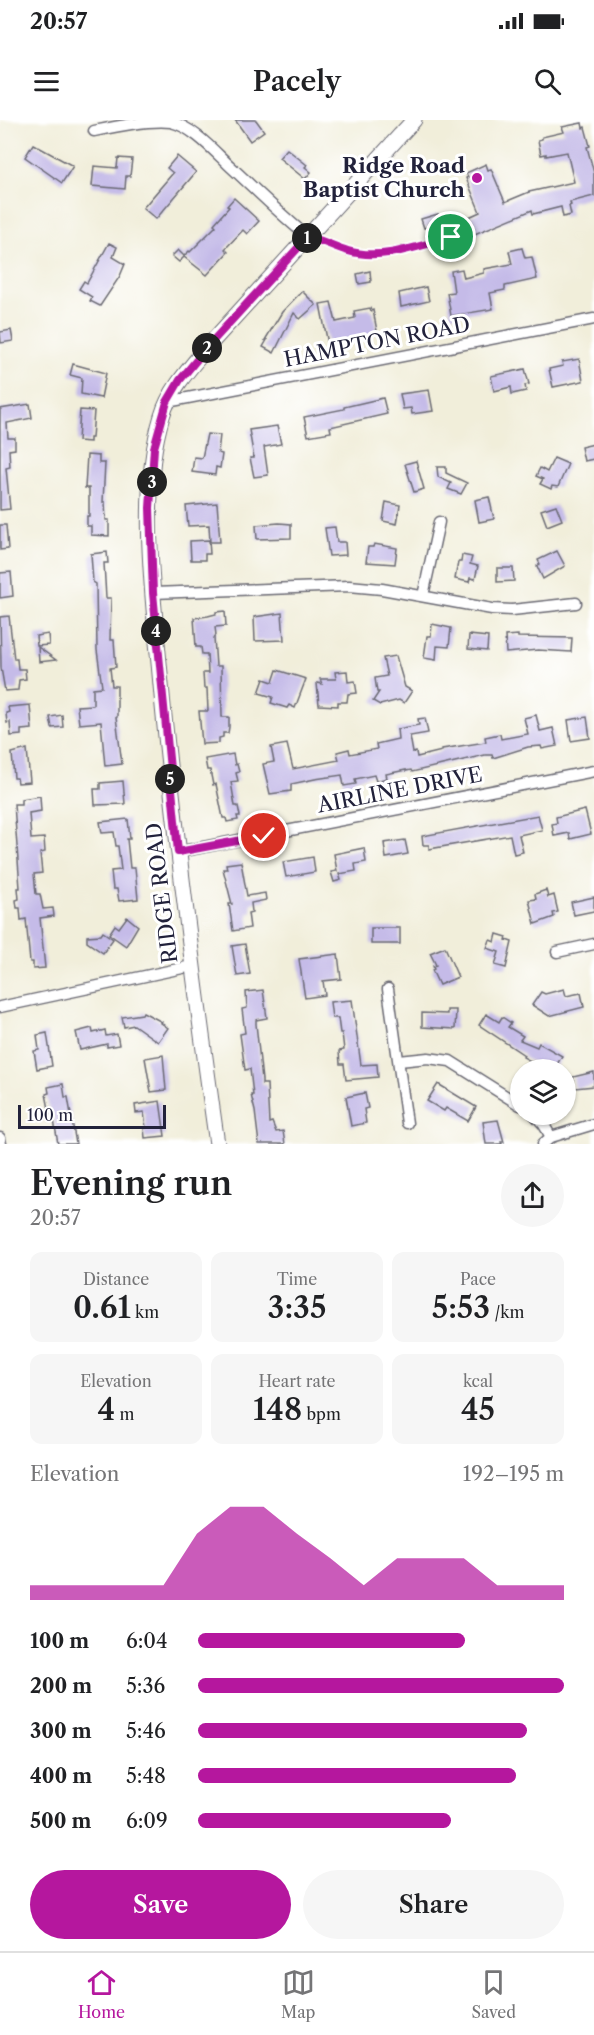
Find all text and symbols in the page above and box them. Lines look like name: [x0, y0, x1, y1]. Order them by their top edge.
text: 20:57: [30, 8, 87, 35]
icon: menu: [30, 65, 63, 98]
text: Pacely: [253, 65, 341, 98]
icon: search: [531, 65, 564, 98]
place label: Ridge Road Baptist Church: [303, 153, 466, 202]
marker: Ridge Road Baptist Church: [470, 171, 484, 185]
pin: [425, 211, 476, 262]
icon: arrive: [434, 220, 467, 253]
pin: 1: [292, 223, 322, 253]
text: 1: [303, 228, 311, 248]
street label: HAMPTON ROAD: [282, 311, 472, 372]
pin: 2: [192, 333, 222, 363]
text: 2: [202, 338, 212, 358]
pin: 3: [137, 467, 167, 497]
text: 3: [147, 472, 157, 492]
pin: 4: [141, 616, 171, 646]
text: 4: [151, 621, 161, 641]
street label: AIRLINE DRIVE: [314, 761, 485, 818]
pin: 5: [155, 764, 185, 794]
text: 5: [166, 769, 174, 789]
pin: [238, 810, 289, 861]
icon: check: [247, 819, 280, 852]
street label: RIDGE ROAD: [140, 821, 183, 965]
map controls: [510, 1059, 576, 1125]
button: layers: [510, 1059, 576, 1125]
scale bar: [18, 1102, 166, 1130]
text: 100 m: [27, 1105, 73, 1125]
text: Evening run: [30, 1163, 232, 1204]
button: share: [501, 1164, 564, 1227]
text: 20:57: [30, 1206, 81, 1230]
text: Distance: [83, 1269, 149, 1289]
text: Time: [277, 1269, 317, 1289]
text: Pace: [460, 1269, 496, 1289]
text: 0.61: [73, 1289, 131, 1326]
text: 3:35: [268, 1289, 326, 1326]
text: 5:53: [432, 1289, 490, 1326]
text: km: [131, 1302, 159, 1322]
text: /km: [490, 1302, 524, 1322]
text: Elevation: [80, 1371, 152, 1391]
text: Heart rate: [258, 1371, 336, 1391]
text: kcal: [463, 1371, 493, 1391]
text: 4: [98, 1391, 115, 1428]
text: 148: [253, 1391, 302, 1428]
text: 45: [461, 1391, 495, 1428]
text: m: [115, 1404, 134, 1424]
text: bpm: [302, 1404, 341, 1424]
text: Elevation: [30, 1462, 119, 1486]
text: 192–195 m: [463, 1462, 564, 1486]
text: 100 m: [30, 1629, 89, 1653]
text: 6:04: [126, 1629, 168, 1653]
text: 200 m: [30, 1674, 92, 1698]
text: 5:36: [126, 1674, 165, 1698]
text: 300 m: [30, 1719, 92, 1743]
text: 5:46: [126, 1719, 166, 1743]
text: 400 m: [30, 1764, 92, 1788]
text: 5:48: [126, 1764, 166, 1788]
text: 500 m: [30, 1809, 91, 1833]
text: 6:09: [126, 1809, 168, 1833]
button: Save: [30, 1870, 291, 1939]
button: Share: [303, 1870, 564, 1939]
tab: Home: [78, 1966, 125, 2022]
tab: Map: [281, 1966, 315, 2022]
tab: Saved: [472, 1966, 516, 2022]

